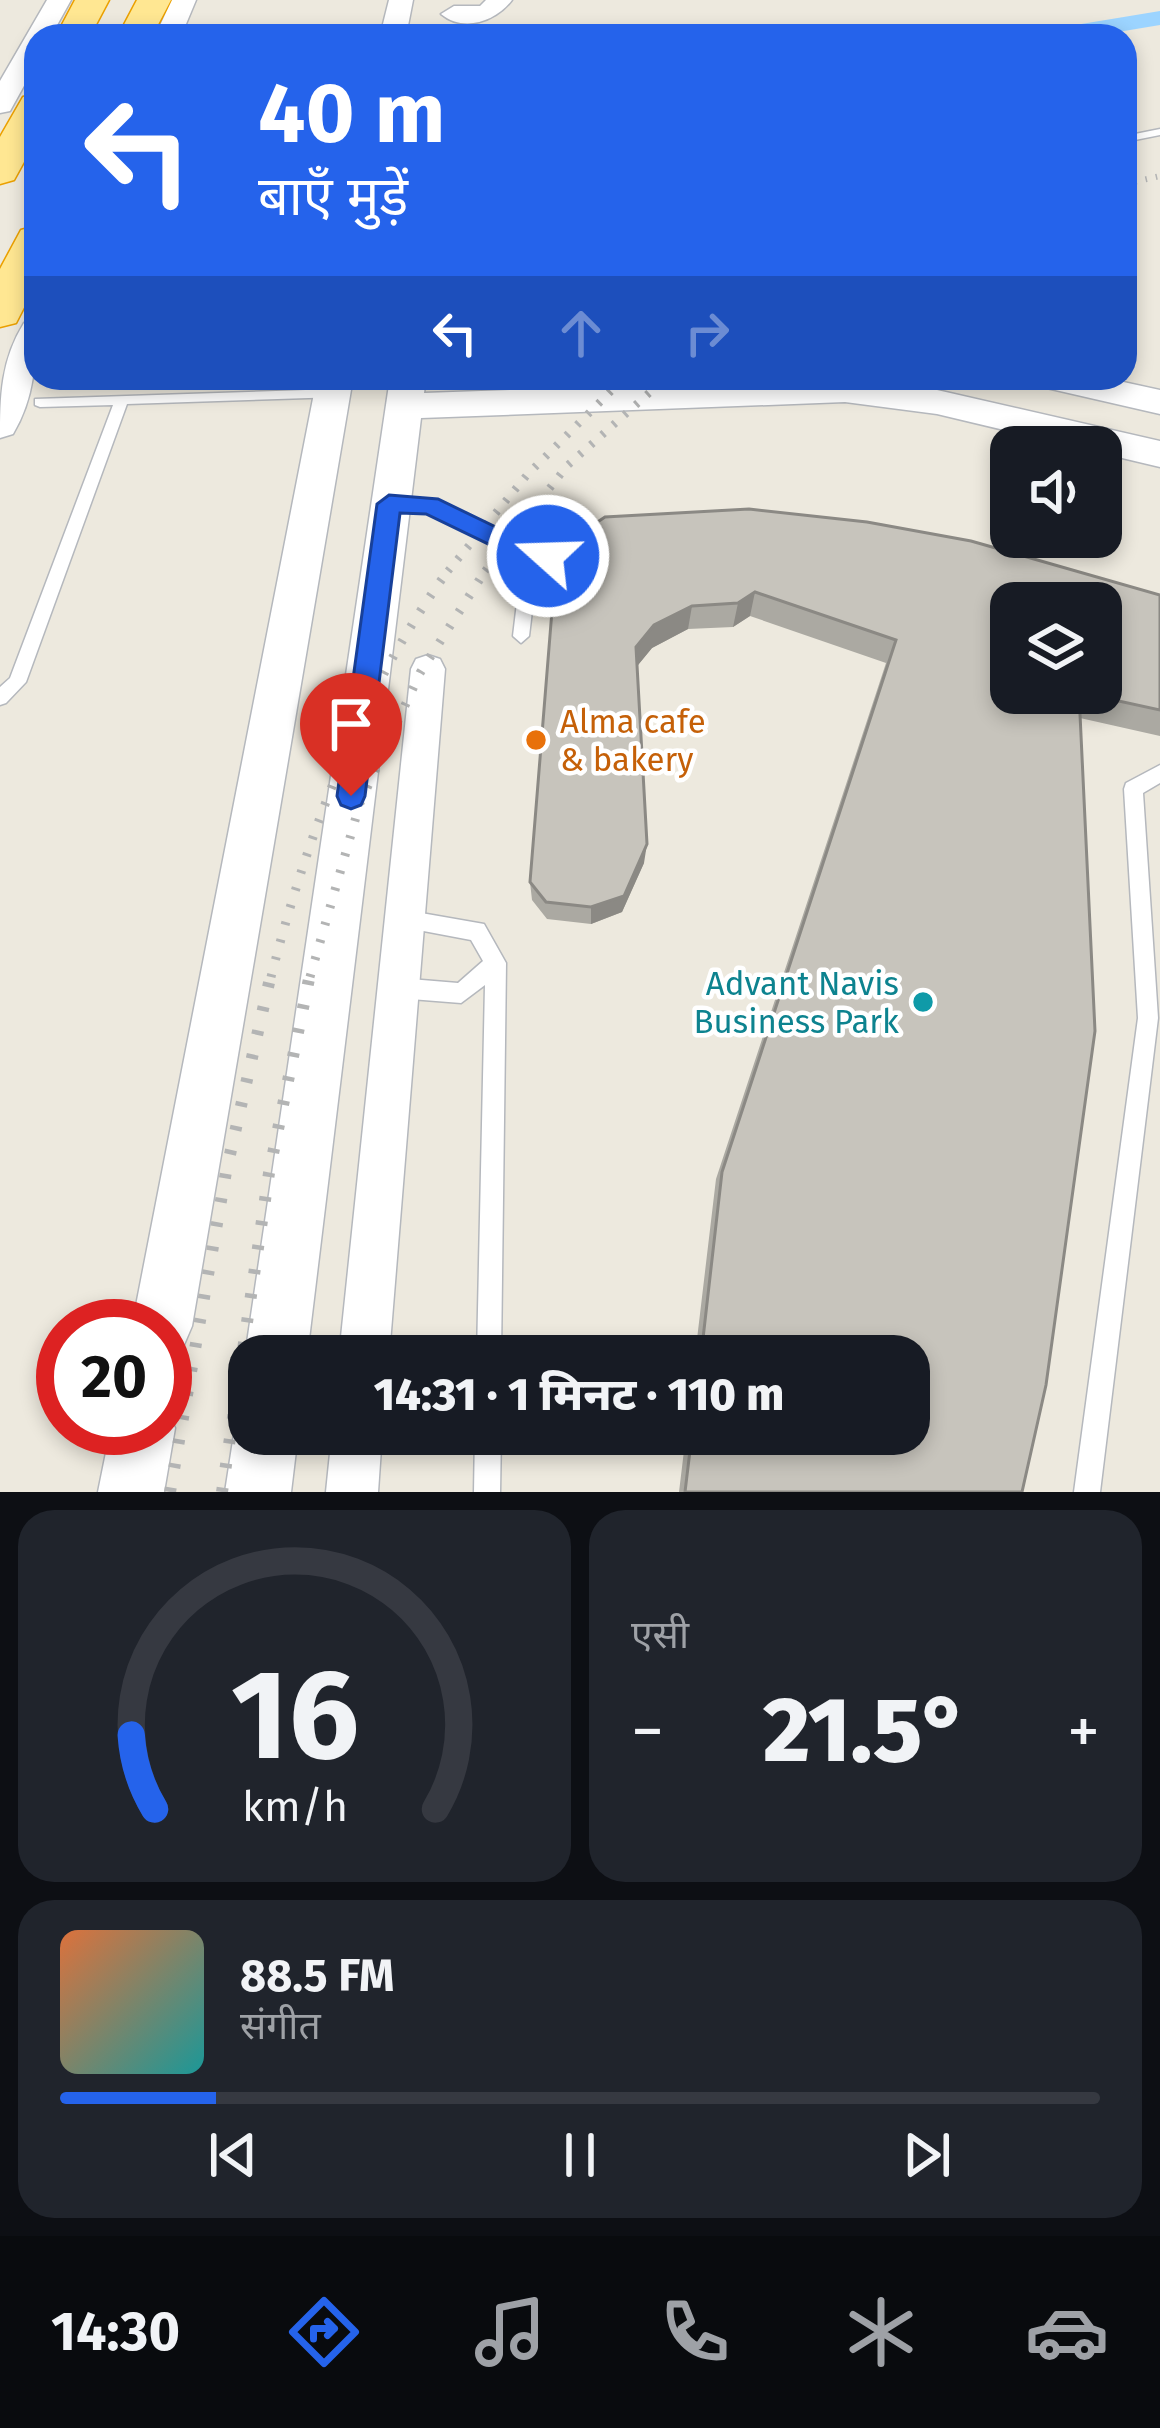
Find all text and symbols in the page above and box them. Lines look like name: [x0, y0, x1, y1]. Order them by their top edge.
text: 40 m: [258, 63, 446, 164]
icon: left: [60, 72, 216, 228]
text: बाएँ मुड़ें: [258, 165, 408, 229]
icon: left: [422, 300, 488, 366]
icon: ahead: [548, 300, 614, 366]
icon: right: [674, 300, 740, 366]
map controls: [990, 426, 1122, 714]
button: sound: [990, 426, 1122, 558]
position arrow: [485, 493, 611, 619]
button: layers: [990, 582, 1122, 714]
pin: [300, 673, 402, 796]
icon: arrive: [318, 691, 384, 757]
place label: Alma cafe & bakery: [560, 702, 706, 780]
marker: Alma cafe & bakery: [523, 727, 549, 753]
place label: Advant Navis Business Park: [694, 964, 899, 1042]
marker: Advant Navis Business Park: [910, 989, 936, 1015]
speed limit sign: 20: [36, 1299, 192, 1455]
text: 14:31 · 1 मिनट · 110 m: [374, 1368, 784, 1422]
text: एसी: [631, 1612, 689, 1658]
text: 16: [230, 1641, 359, 1791]
text: 21.5°: [763, 1677, 968, 1785]
text: −: [631, 1692, 664, 1771]
text: +: [1067, 1692, 1100, 1771]
text: km/h: [241, 1781, 348, 1832]
text: 88.5 FM: [240, 1949, 394, 2003]
text: संगीत: [240, 2003, 321, 2049]
icon: previous: [200, 2122, 266, 2188]
icon: pause: [547, 2122, 613, 2188]
icon: next: [894, 2122, 960, 2188]
icon: directions: [282, 2290, 366, 2374]
icon: music: [468, 2290, 552, 2374]
icon: phone: [653, 2290, 737, 2374]
icon: climate: [839, 2290, 923, 2374]
icon: car: [1025, 2290, 1109, 2374]
text: 14:30: [51, 2300, 180, 2364]

